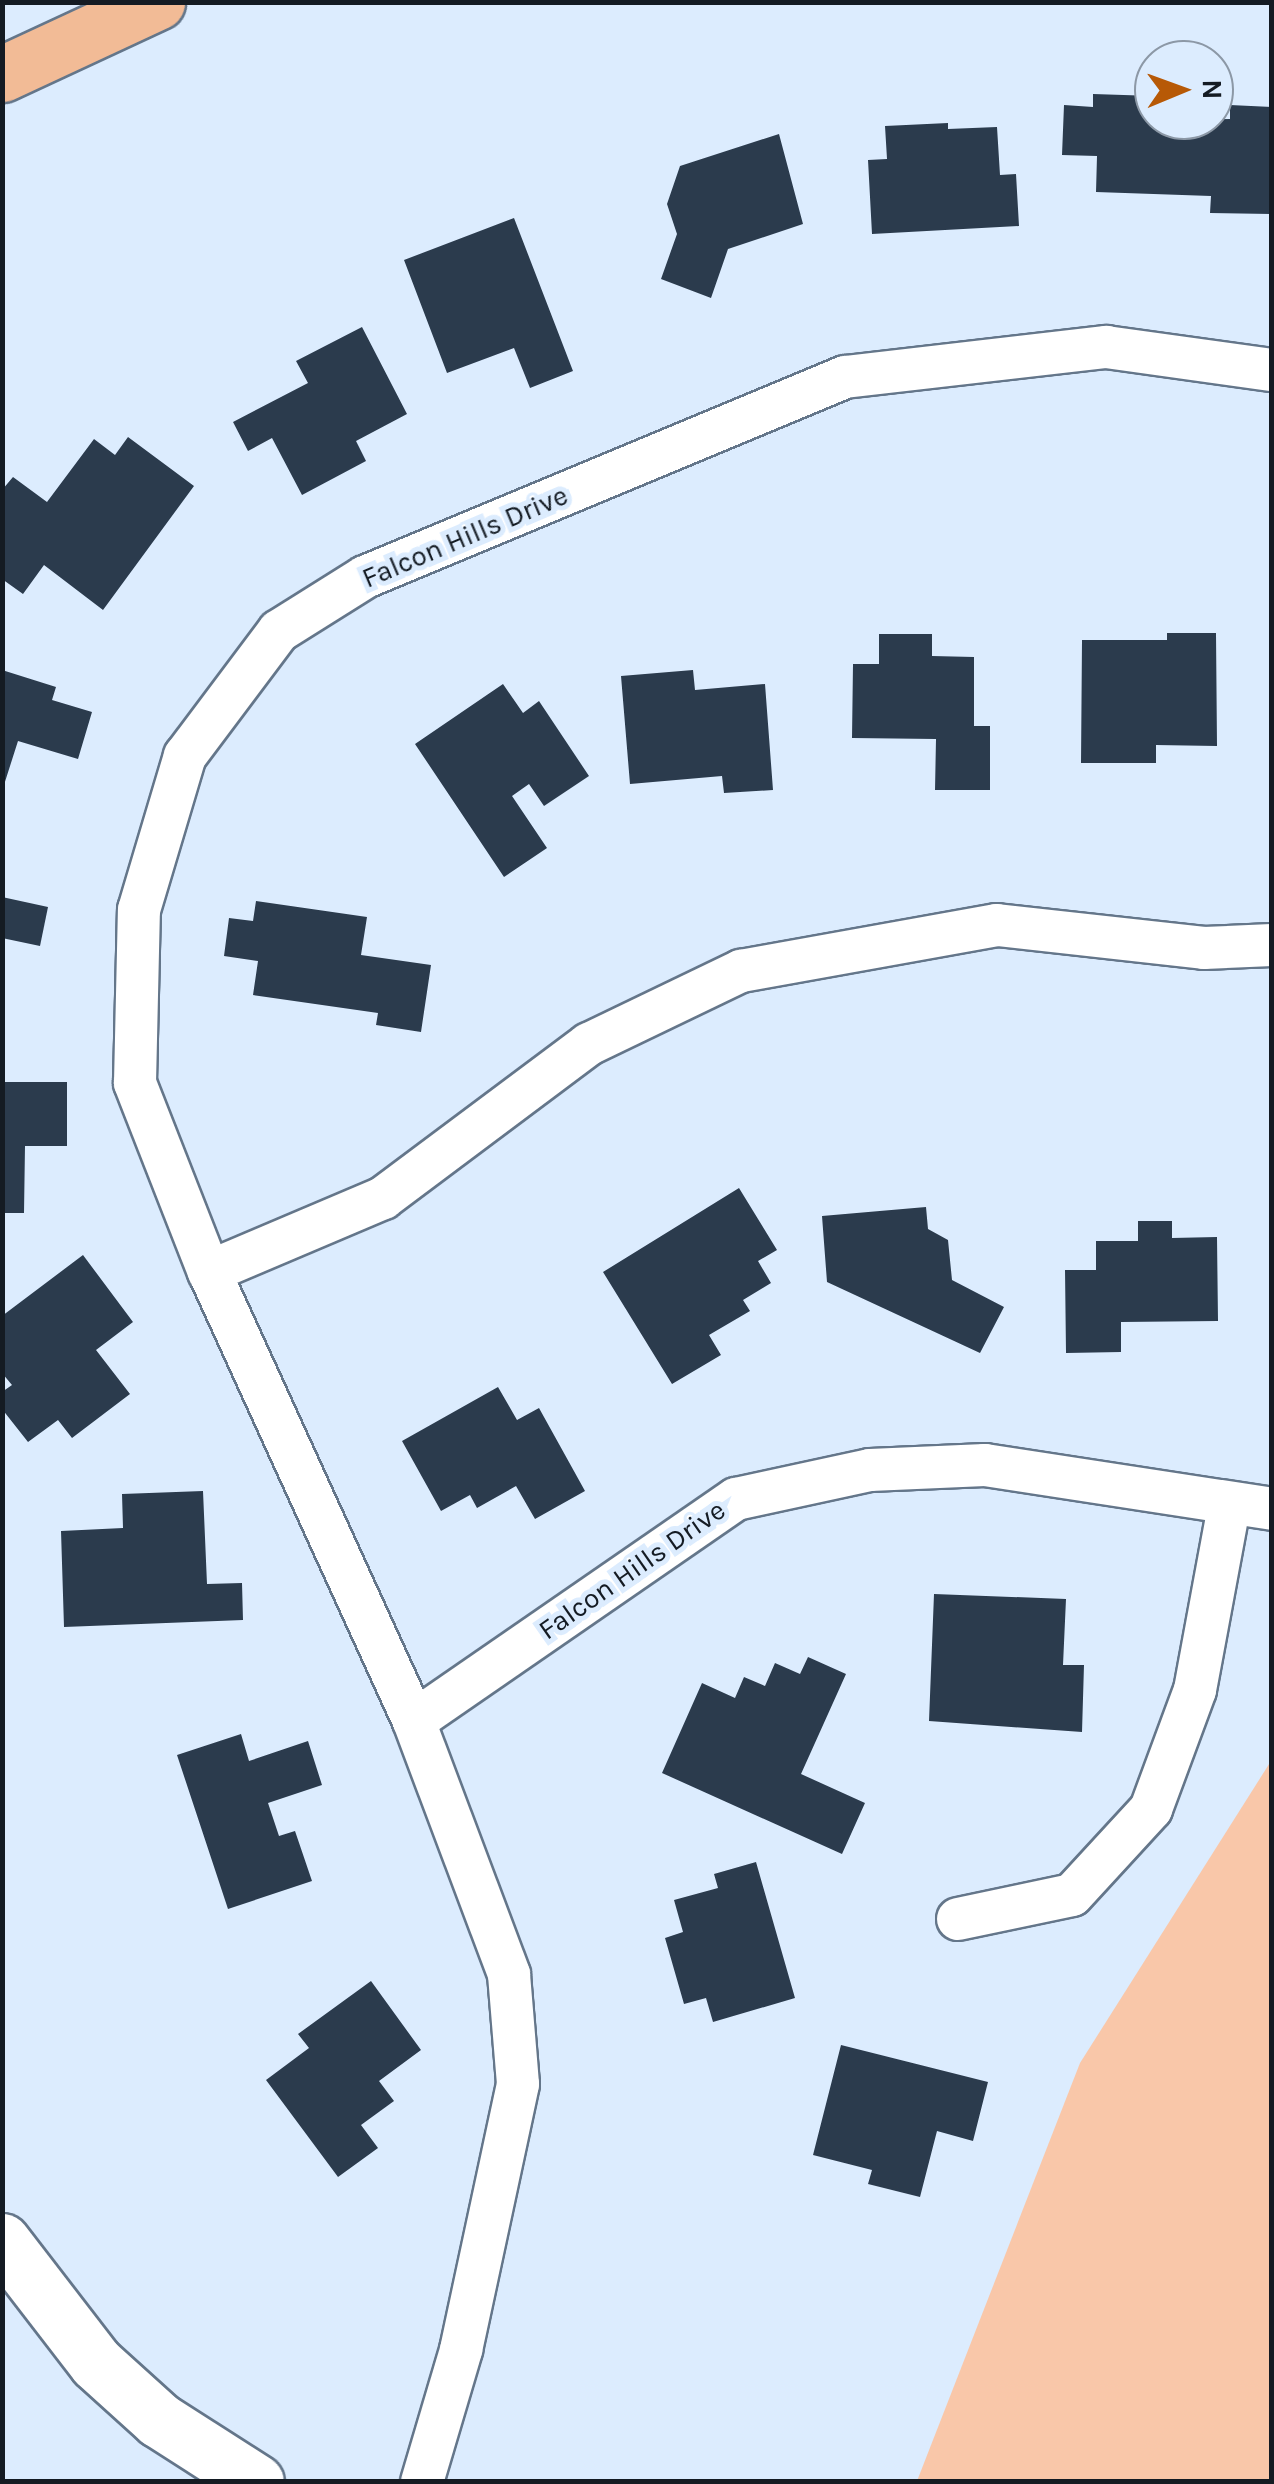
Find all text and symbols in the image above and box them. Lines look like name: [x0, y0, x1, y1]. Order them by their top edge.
north arrow: [1134, 40, 1234, 140]
text: N: [1196, 79, 1229, 100]
street label: Falcon Hills Drive: [357, 479, 573, 595]
street label: Falcon Hills Drive: [532, 1493, 732, 1647]

